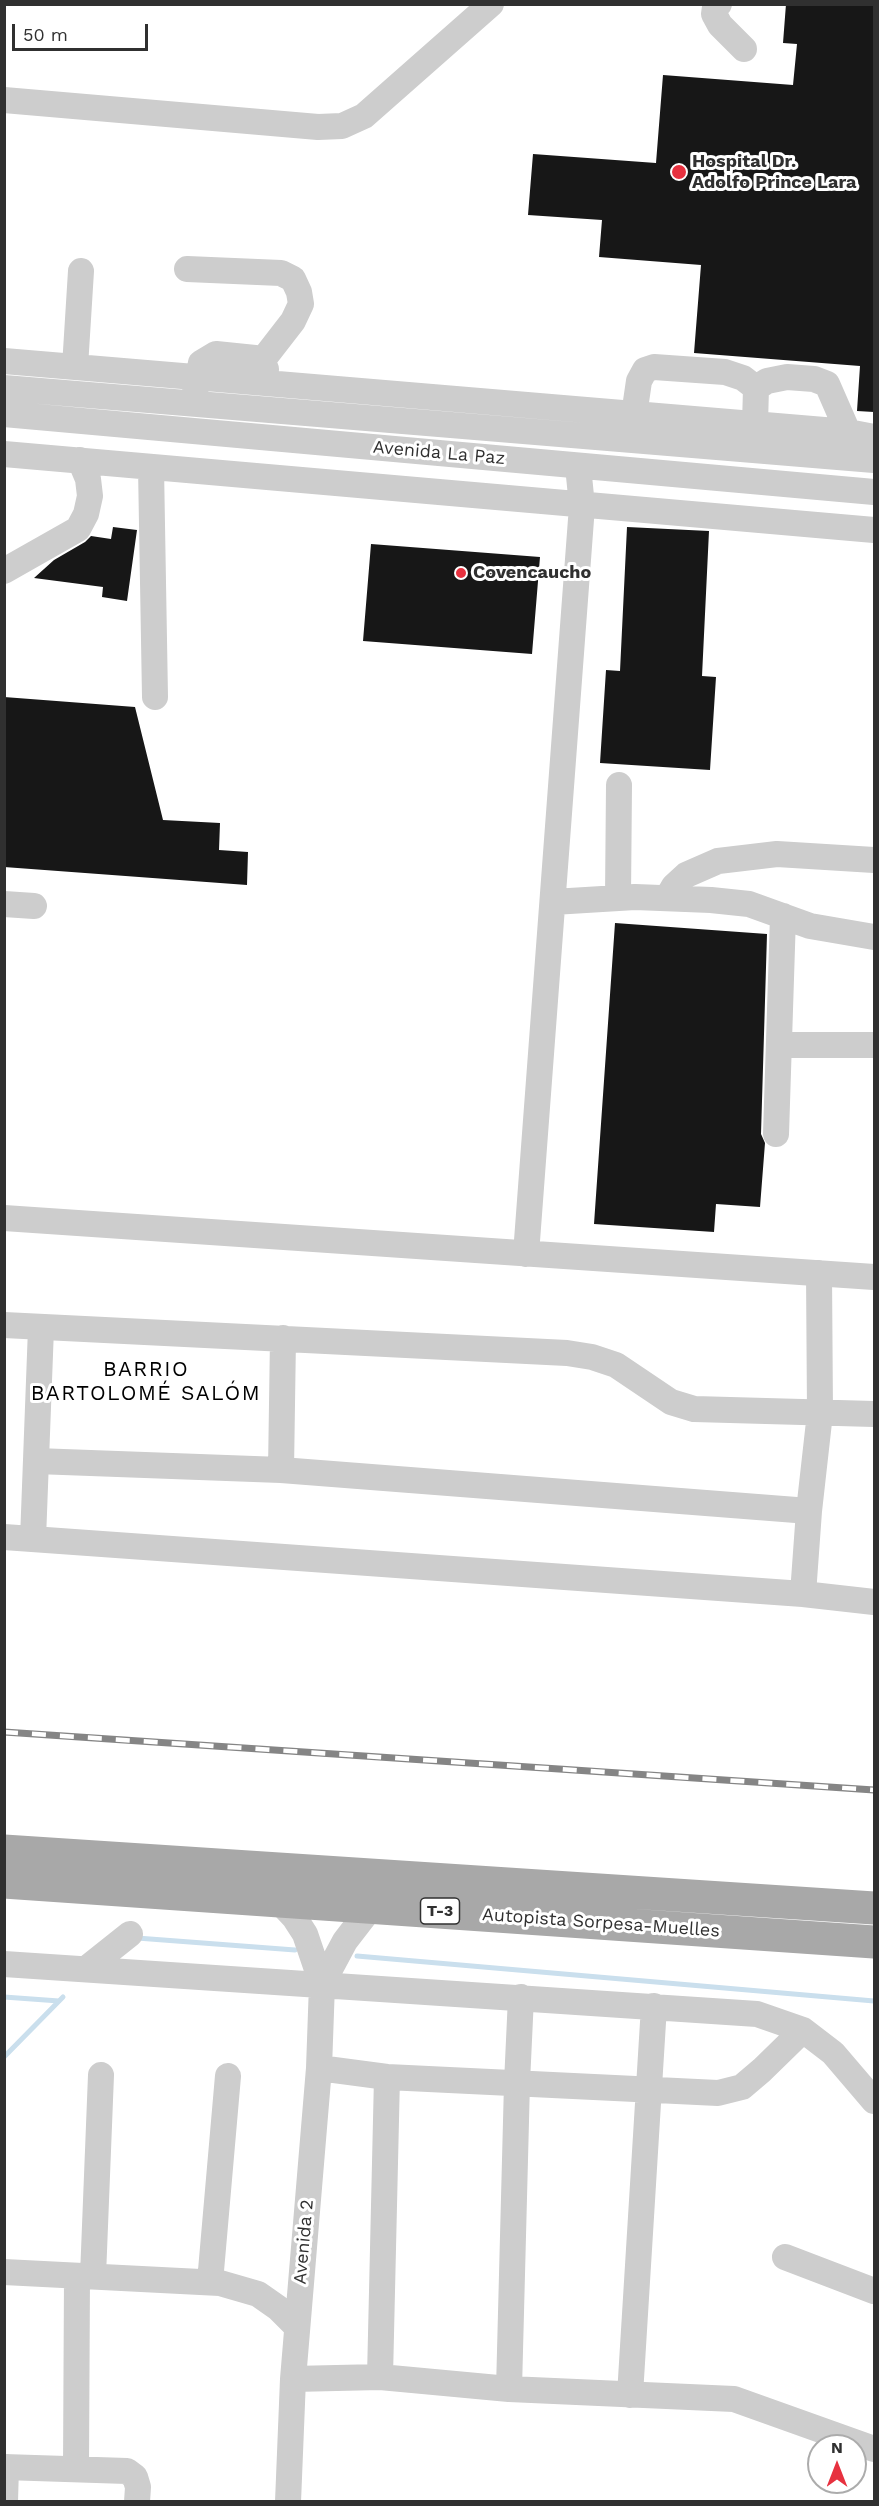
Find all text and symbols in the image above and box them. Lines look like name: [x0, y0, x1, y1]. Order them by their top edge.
scale bar: [15, 12, 152, 50]
text: 50 m: [23, 24, 68, 45]
place label: Hospital Dr. Adolfo Prince Lara: [692, 151, 856, 194]
marker: Hospital Dr. Adolfo Prince Lara: [670, 163, 688, 181]
street label: Avenida La Paz: [372, 436, 506, 470]
place label: Covencaucho: [473, 562, 591, 584]
marker: Covencaucho: [454, 566, 468, 580]
district label: BARRIO BARTOLOMÉ SALÓM: [31, 1357, 261, 1407]
road number: T-3: [420, 1898, 460, 1924]
street label: Autopista Sorpesa-Muelles: [481, 1904, 721, 1942]
street label: Avenida 2: [290, 2199, 318, 2285]
north arrow: [807, 2434, 867, 2494]
text: N: [831, 2438, 843, 2457]

